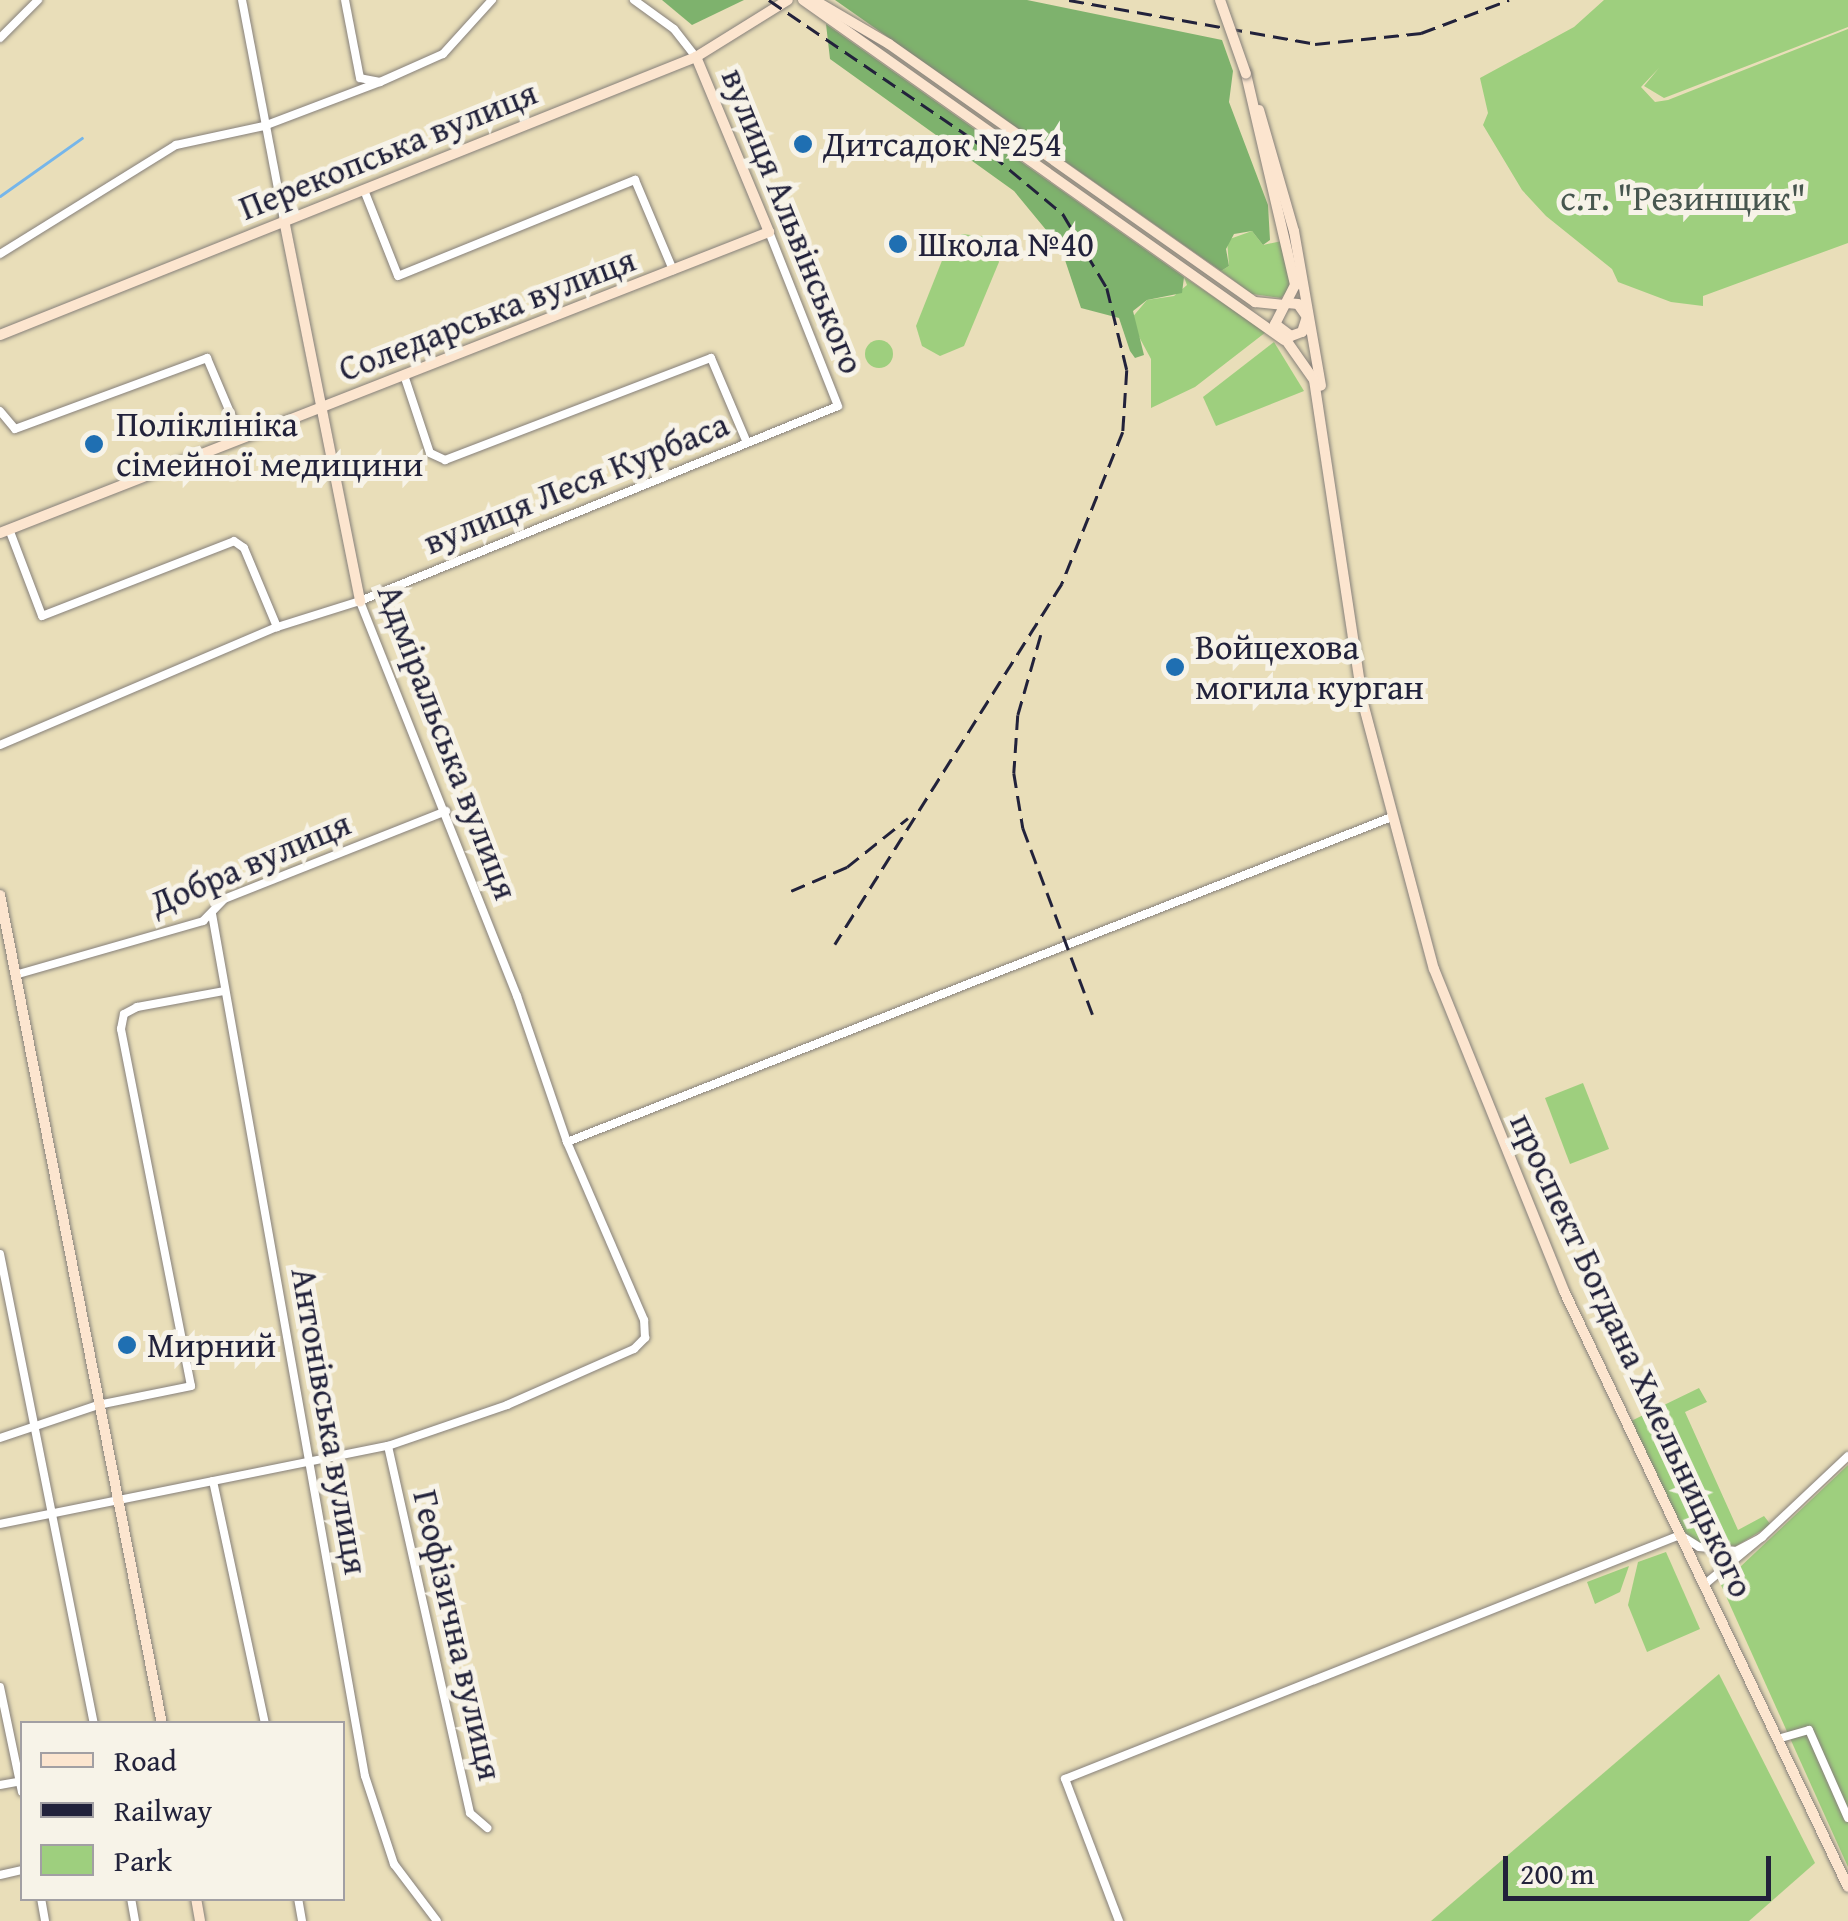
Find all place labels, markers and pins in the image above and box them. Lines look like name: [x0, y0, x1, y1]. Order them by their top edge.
place label: Дитсадок №254: [823, 123, 1062, 165]
marker: Дитсадок №254: [792, 133, 814, 155]
place label: Школа №40: [918, 223, 1094, 265]
marker: Школа №40: [887, 233, 909, 255]
place label: Поліклініка сімейної медицини: [116, 403, 423, 485]
marker: Поліклініка сімейної медицини: [81, 431, 107, 457]
place label: Войцехова могила курган: [1195, 626, 1424, 708]
marker: Войцехова могила курган: [1164, 656, 1186, 678]
place label: Мирний: [147, 1324, 276, 1366]
marker: Мирний: [116, 1334, 138, 1356]

